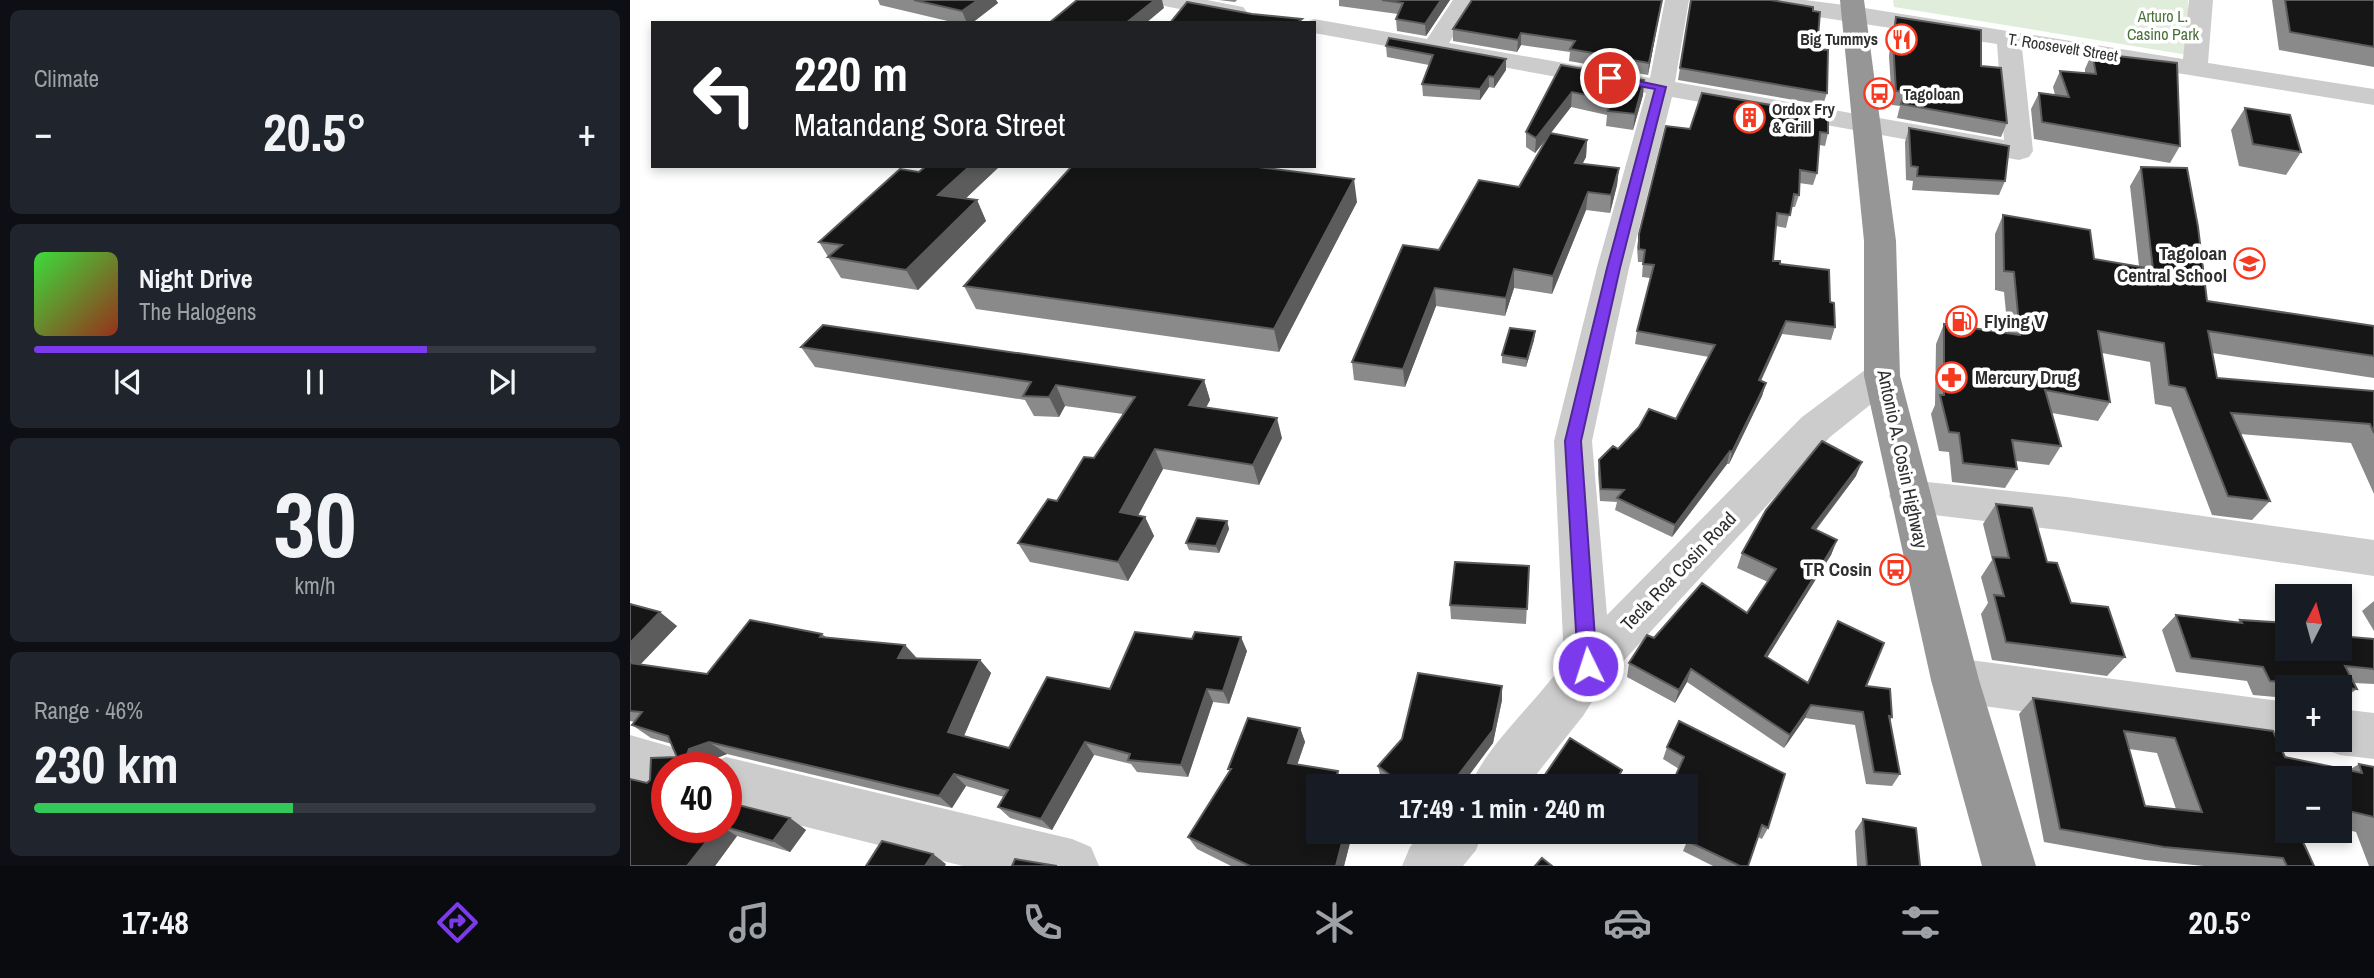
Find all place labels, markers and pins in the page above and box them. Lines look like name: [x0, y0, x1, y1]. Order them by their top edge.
restaurant icon: Big Tummys: [1884, 22, 1918, 56]
place label: Big Tummys: [1800, 28, 1878, 50]
pin: [1580, 48, 1640, 108]
bus stop icon: Tagoloan: [1863, 77, 1897, 111]
place label: Tagoloan: [1903, 83, 1960, 105]
place label: Ordox Fry & Grill: [1772, 98, 1835, 138]
building icon: Ordox Fry & Grill: [1732, 101, 1766, 135]
place label: Tagoloan Central School: [2117, 240, 2227, 288]
school or university icon: Tagoloan Central School: [2233, 247, 2267, 281]
fuel station icon: Flying V: [1944, 304, 1978, 338]
place label: Flying V: [1984, 308, 2045, 334]
pharmacy icon: Mercury Drug: [1935, 360, 1969, 394]
place label: Mercury Drug: [1975, 364, 2077, 390]
bus stop icon: TR Cosin: [1878, 552, 1912, 586]
place label: TR Cosin: [1804, 556, 1872, 582]

